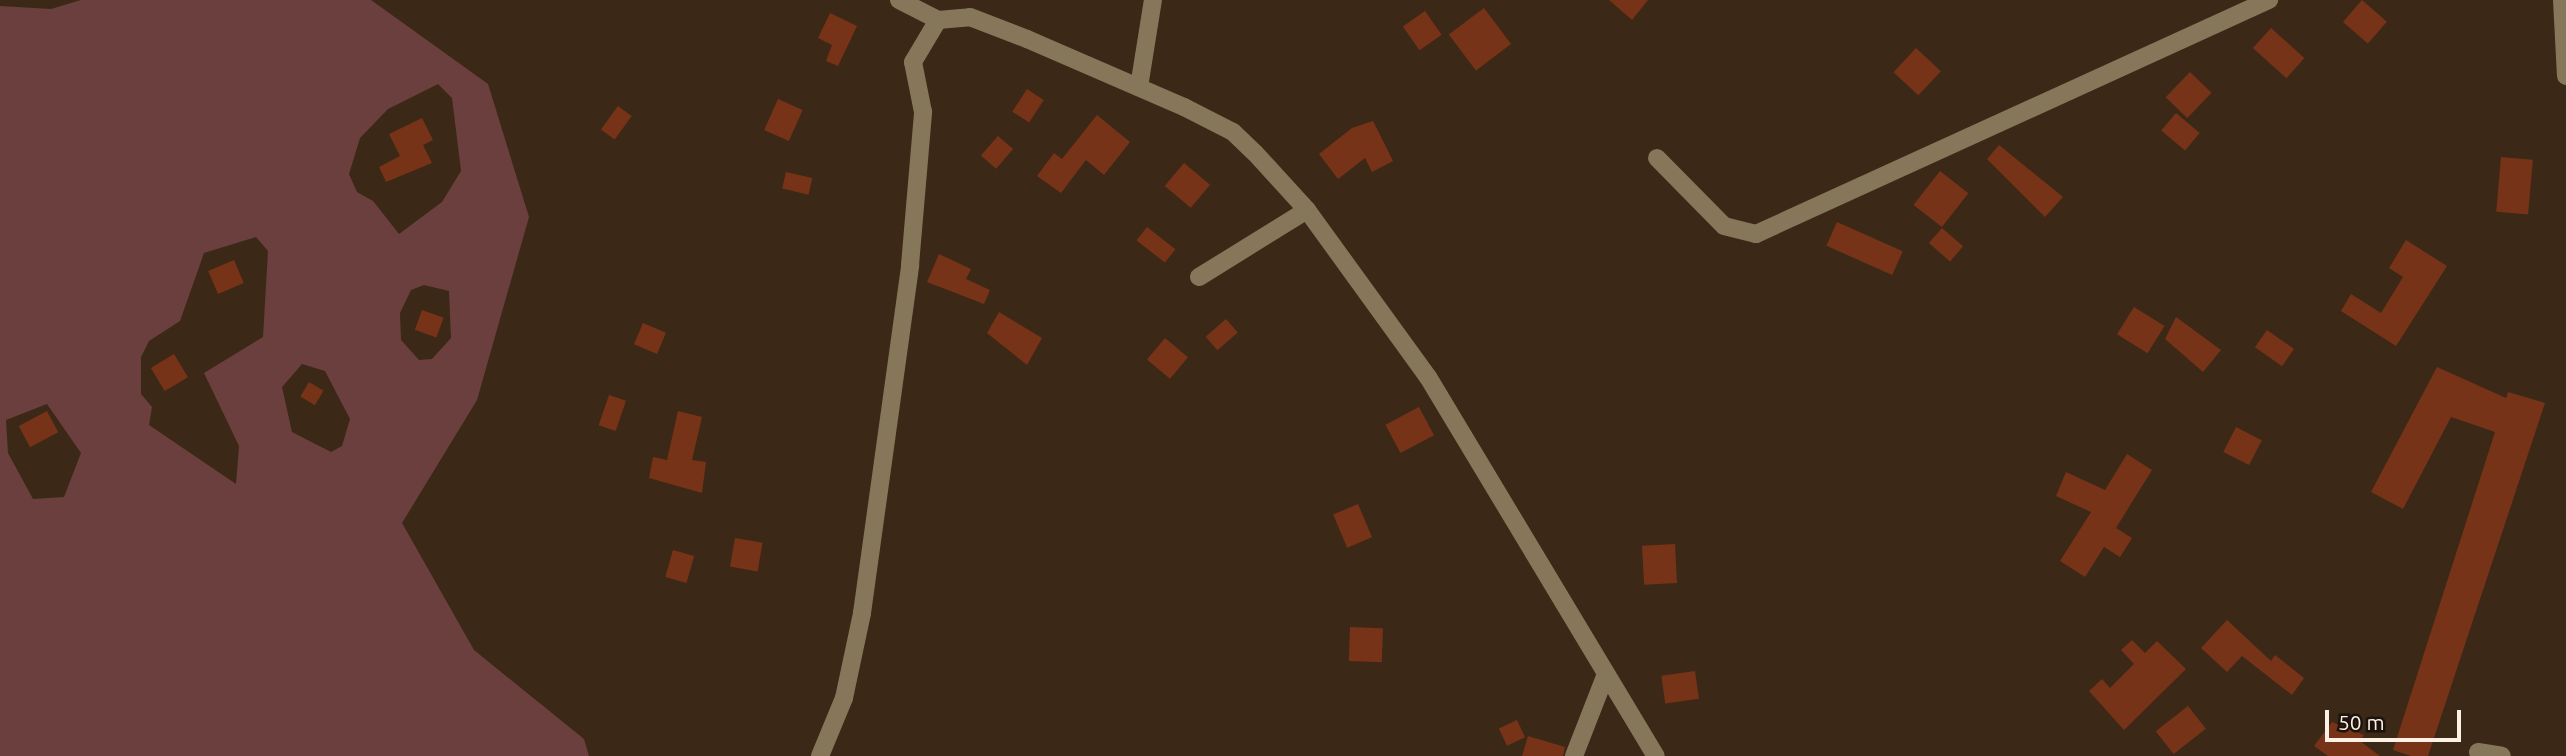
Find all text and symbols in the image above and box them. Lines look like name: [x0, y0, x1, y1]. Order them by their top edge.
scale bar: [2328, 696, 2464, 740]
text: 50 m: [2338, 710, 2385, 734]

